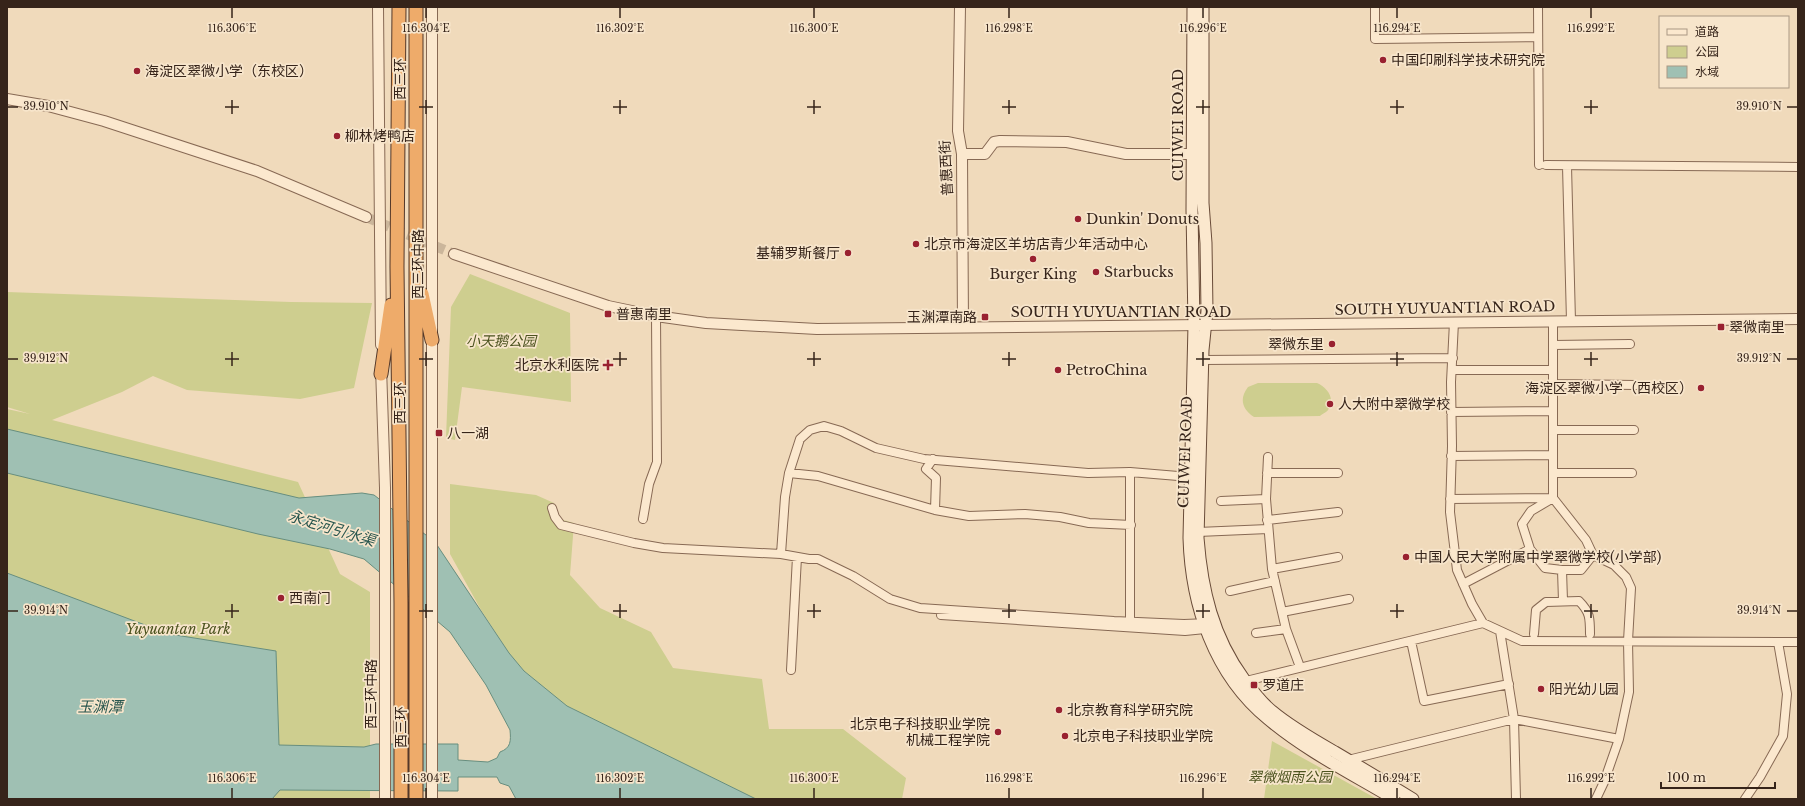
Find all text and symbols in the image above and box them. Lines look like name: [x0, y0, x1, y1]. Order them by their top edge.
legend: [1659, 16, 1789, 88]
text: 116.306°E: [208, 22, 256, 35]
text: 116.304°E: [402, 22, 450, 35]
text: 116.302°E: [596, 22, 644, 35]
text: 116.300°E: [789, 22, 839, 35]
text: 116.298°E: [985, 22, 1033, 35]
text: 116.296°E: [1179, 22, 1227, 35]
text: 116.294°E: [1374, 22, 1421, 35]
text: 116.292°E: [1567, 22, 1615, 35]
text: 道路: [1695, 24, 1719, 39]
text: 公园: [1695, 44, 1719, 59]
place label: 中国印刷科学技术研究院: [1391, 51, 1545, 69]
marker: 中国印刷科学技术研究院: [1378, 55, 1388, 65]
street label: 西三环: [391, 58, 409, 100]
place label: 海淀区翠微小学（东校区）: [145, 62, 313, 80]
text: 水域: [1695, 64, 1719, 79]
marker: 海淀区翠微小学（东校区）: [132, 66, 142, 76]
street label: CUIWEI ROAD: [1169, 69, 1187, 181]
text: 39.910°N: [23, 100, 69, 113]
text: 39.910°N: [1736, 100, 1782, 113]
place label: 柳林烤鸭店: [345, 127, 415, 145]
marker: 柳林烤鸭店: [332, 131, 342, 141]
street label: 普惠西街: [936, 140, 956, 196]
place label: Dunkin' Donuts: [1086, 210, 1199, 228]
marker: Dunkin' Donuts: [1073, 214, 1083, 224]
street label: 西三环中路: [409, 229, 427, 299]
place label: 北京市海淀区羊坊店青少年活动中心: [924, 235, 1148, 253]
marker: 北京市海淀区羊坊店青少年活动中心: [911, 239, 921, 249]
place label: 基辅罗斯餐厅: [756, 244, 840, 262]
marker: 基辅罗斯餐厅: [843, 248, 853, 258]
marker: Burger King: [1028, 254, 1038, 264]
place label: Starbucks: [1104, 263, 1174, 281]
place label: Burger King: [989, 265, 1077, 283]
marker: Starbucks: [1091, 267, 1101, 277]
street label: SOUTH YUYUANTIAN ROAD: [1335, 297, 1555, 319]
street label: SOUTH YUYUANTIAN ROAD: [1011, 303, 1231, 321]
place label: 普惠南里: [616, 305, 672, 323]
place label: 玉渊潭南路: [907, 308, 977, 326]
marker: 普惠南里: [603, 309, 613, 319]
marker: 玉渊潭南路: [980, 312, 990, 322]
place label: 翠微南里: [1729, 318, 1785, 336]
marker: 翠微南里: [1716, 322, 1726, 332]
park label: 小天鹅公园: [466, 332, 538, 350]
place label: 翠微东里: [1268, 335, 1324, 353]
marker: 翠微东里: [1327, 339, 1337, 349]
text: 39.912°N: [24, 352, 68, 365]
text: 39.912°N: [1737, 352, 1781, 365]
place label: 北京水利医院: [515, 356, 599, 374]
marker: 北京水利医院: [602, 359, 614, 371]
place label: PetroChina: [1066, 361, 1147, 379]
marker: PetroChina: [1053, 365, 1063, 375]
place label: 海淀区翠微小学（西校区）: [1525, 379, 1693, 397]
street label: 西三环: [391, 382, 409, 424]
marker: 海淀区翠微小学（西校区）: [1696, 383, 1706, 393]
place label: 人大附中翠微学校: [1338, 395, 1450, 413]
street label: CUIWEI ROAD: [1174, 396, 1196, 508]
marker: 人大附中翠微学校: [1325, 399, 1335, 409]
place label: 八一湖: [447, 424, 489, 442]
marker: 八一湖: [434, 428, 444, 438]
water label: 永定河引水渠: [286, 506, 380, 551]
place label: 中国人民大学附属中学翠微学校(小学部): [1414, 548, 1661, 566]
marker: 中国人民大学附属中学翠微学校(小学部): [1401, 552, 1411, 562]
place label: 西南门: [289, 589, 331, 607]
marker: 西南门: [276, 593, 286, 603]
text: 39.914°N: [24, 604, 68, 617]
text: 39.914°N: [1737, 604, 1781, 617]
park label: Yuyuantan Park: [126, 620, 230, 638]
street label: 西三环中路: [362, 659, 380, 729]
place label: 罗道庄: [1262, 676, 1304, 694]
marker: 罗道庄: [1249, 680, 1259, 690]
place label: 阳光幼儿园: [1549, 680, 1619, 698]
marker: 阳光幼儿园: [1536, 684, 1546, 694]
water label: 玉渊潭: [77, 697, 125, 716]
place label: 北京教育科学研究院: [1067, 701, 1193, 719]
marker: 北京教育科学研究院: [1054, 705, 1064, 715]
street label: 西三环: [392, 706, 410, 748]
place label: 北京电子科技职业学院 机械工程学院: [850, 715, 990, 749]
marker: 北京电子科技职业学院 机械工程学院: [993, 727, 1003, 737]
place label: 北京电子科技职业学院: [1073, 727, 1213, 745]
marker: 北京电子科技职业学院: [1060, 731, 1070, 741]
scale bar: [1661, 764, 1775, 790]
park label: 翠微烟雨公园: [1248, 768, 1334, 786]
text: 100 m: [1667, 770, 1706, 785]
text: 116.306°E: [208, 772, 256, 785]
text: 116.304°E: [402, 772, 450, 785]
text: 116.302°E: [596, 772, 644, 785]
text: 116.300°E: [789, 772, 839, 785]
text: 116.298°E: [985, 772, 1033, 785]
text: 116.296°E: [1179, 772, 1227, 785]
text: 116.294°E: [1374, 772, 1421, 785]
text: 116.292°E: [1567, 772, 1615, 785]

